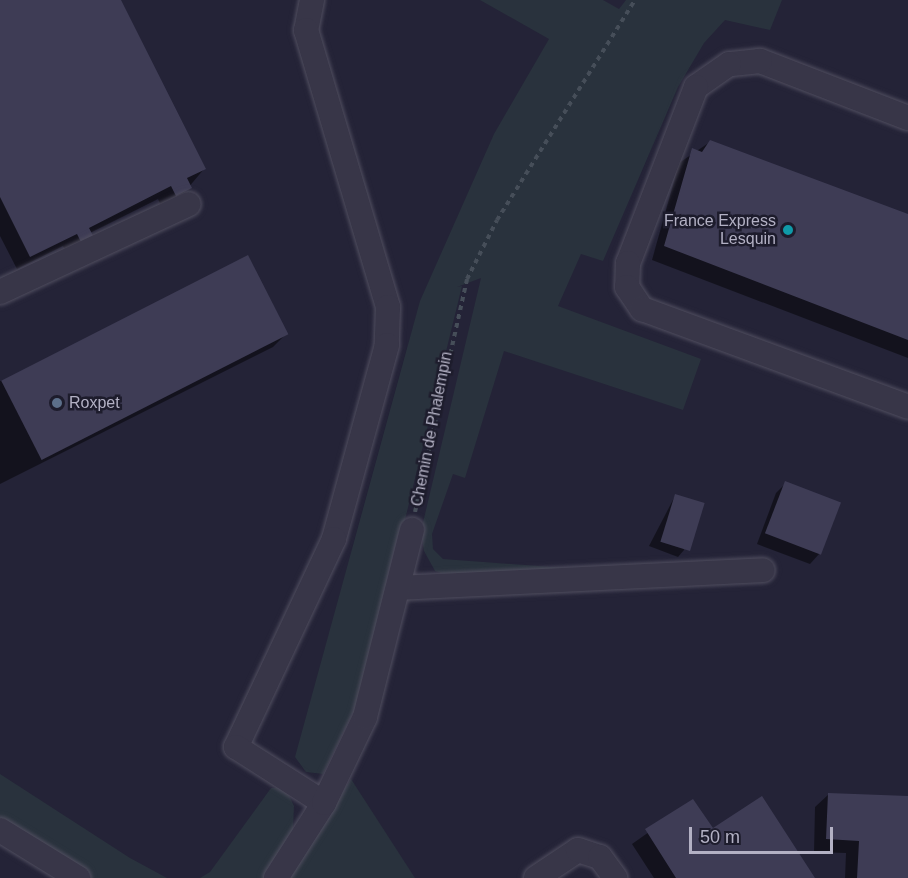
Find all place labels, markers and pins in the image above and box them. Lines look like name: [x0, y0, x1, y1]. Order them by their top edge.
place label: France Express Lesquin: [664, 211, 776, 249]
marker: France Express Lesquin: [781, 223, 795, 237]
place label: Roxpet: [69, 393, 120, 413]
marker: Roxpet: [50, 396, 64, 410]

